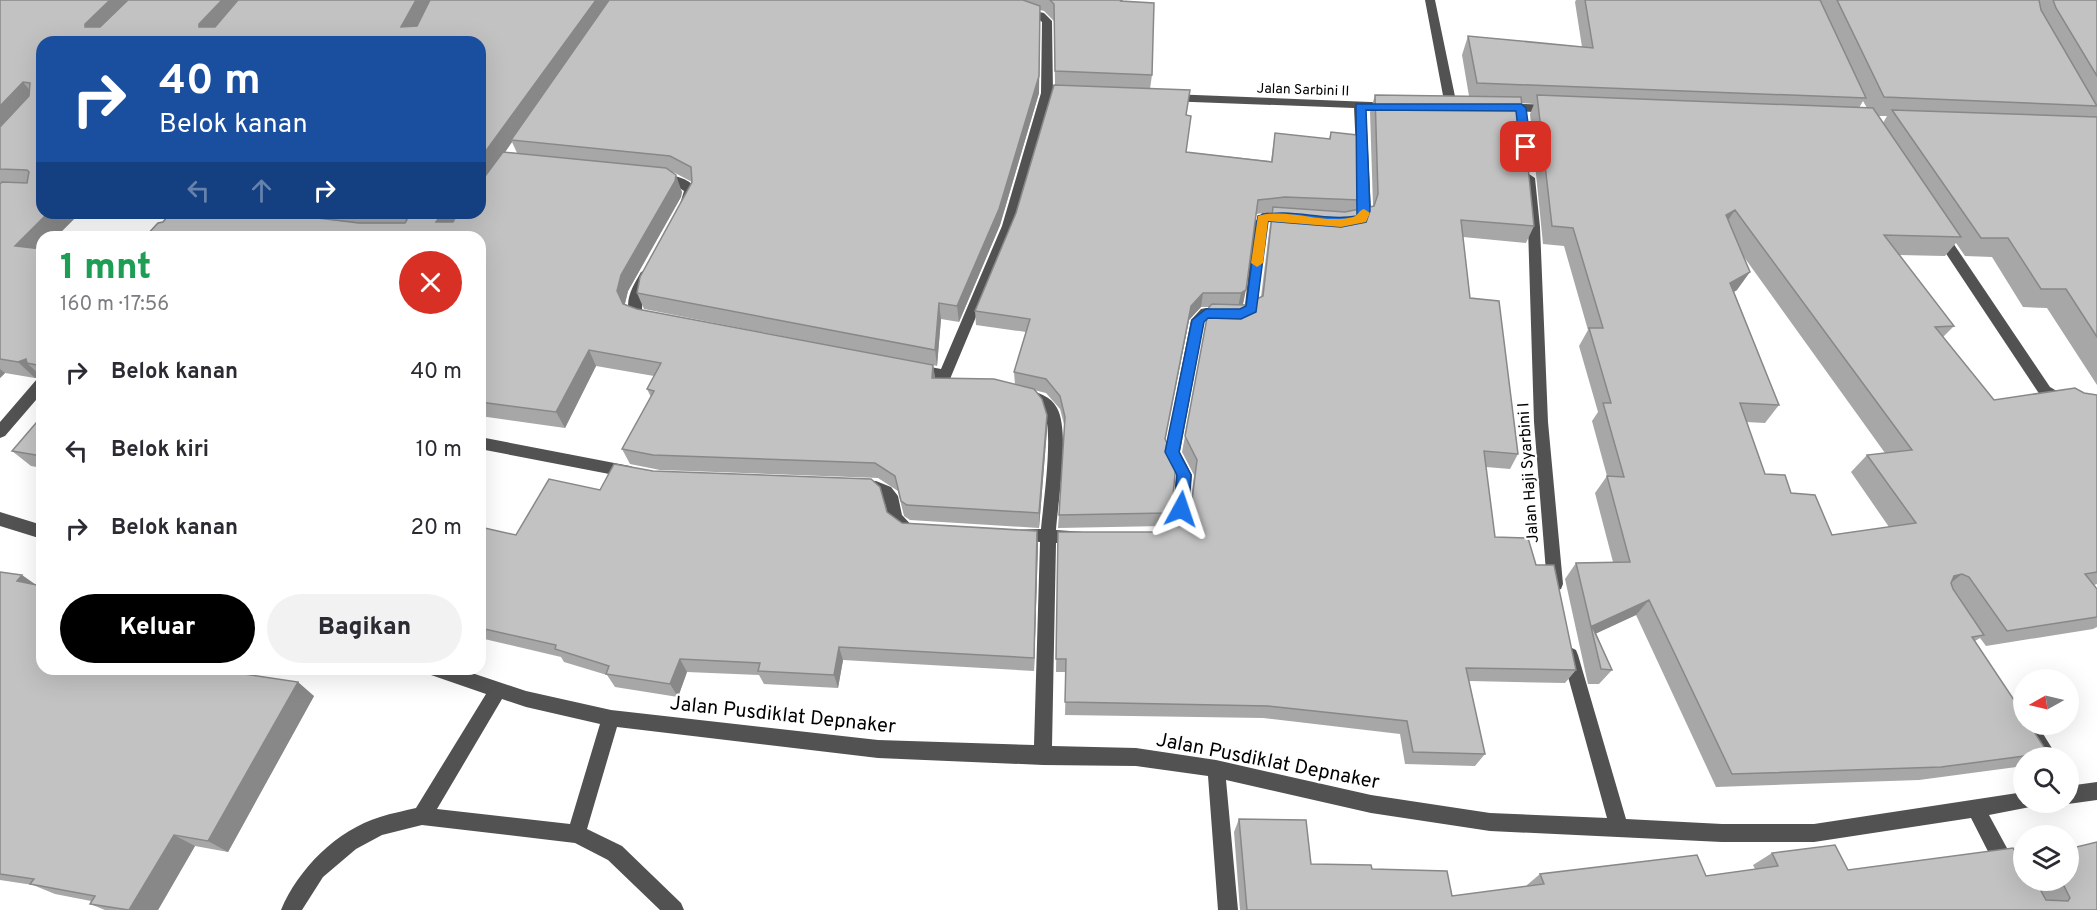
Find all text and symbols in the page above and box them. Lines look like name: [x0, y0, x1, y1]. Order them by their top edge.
text: 40 m: [159, 56, 261, 109]
icon: right: [60, 60, 138, 138]
street label: Jalan Sarbini II: [1256, 80, 1350, 101]
text: Belok kanan: [159, 108, 308, 142]
pin: [1500, 121, 1551, 172]
icon: arrive: [1509, 130, 1542, 163]
icon: left: [182, 174, 215, 207]
icon: ahead: [245, 174, 278, 207]
icon: right: [308, 174, 341, 207]
text: 1 mnt: [60, 246, 151, 292]
button: close: [399, 251, 462, 314]
text: 160 m · 17:56: [60, 292, 169, 318]
icon: right: [60, 356, 93, 389]
text: Belok kanan: [111, 359, 238, 386]
text: 40 m: [410, 359, 462, 386]
street label: Jalan Haji Syarbini I: [1514, 402, 1544, 544]
icon: left: [60, 434, 93, 467]
text: Belok kiri: [111, 437, 209, 464]
text: 10 m: [416, 437, 462, 464]
position arrow: [1149, 477, 1213, 541]
icon: right: [60, 512, 93, 545]
text: Belok kanan: [111, 515, 238, 542]
text: 20 m: [411, 515, 462, 542]
button: Keluar: [60, 594, 255, 663]
button: Bagikan: [267, 594, 462, 663]
north arrow: [2013, 669, 2079, 735]
map controls: [2013, 669, 2079, 891]
street label: Jalan Pusdiklat Depnaker: [669, 691, 897, 741]
street label: Jalan Pusdiklat Depnaker: [1154, 728, 1382, 796]
button: search: [2013, 747, 2079, 813]
button: layers: [2013, 825, 2079, 891]

